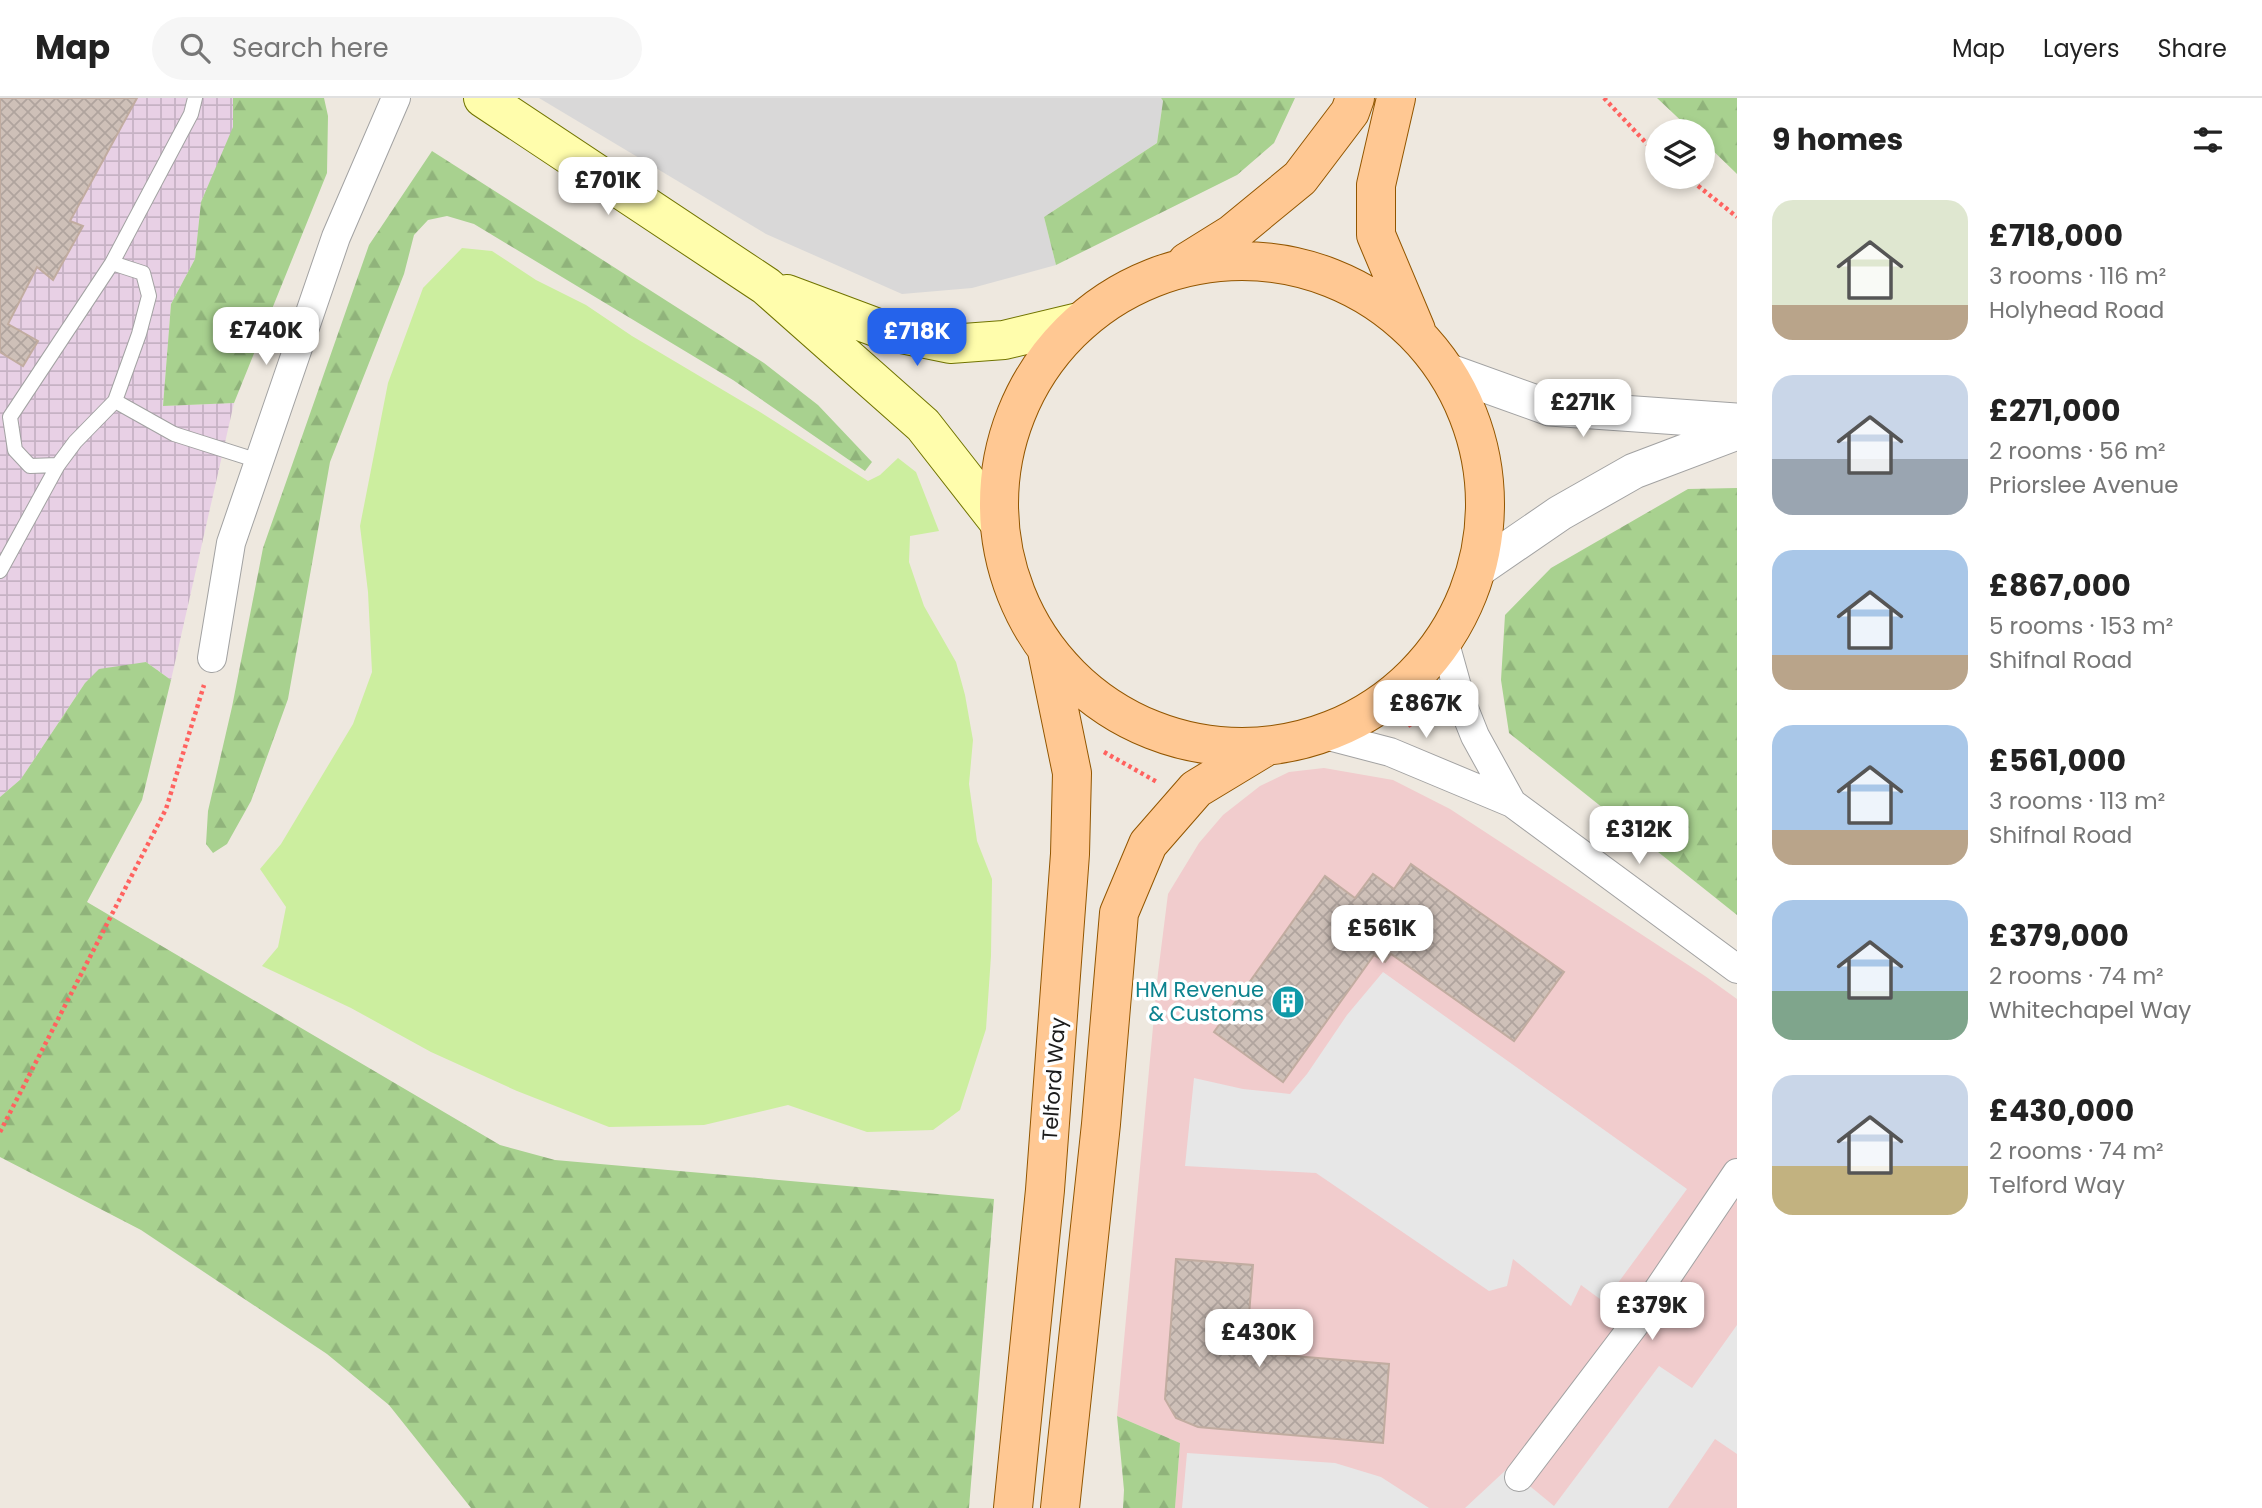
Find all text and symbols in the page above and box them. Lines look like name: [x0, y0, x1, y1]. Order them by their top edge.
search box: [152, 17, 642, 80]
text: Map: [35, 24, 110, 71]
icon: search: [176, 29, 214, 67]
text: Search here: [232, 30, 389, 66]
text: Map: [1952, 32, 2005, 65]
text: Layers: [2043, 32, 2119, 65]
text: Share: [2157, 32, 2227, 65]
text: 9 homes: [1772, 118, 1903, 161]
map controls: [1645, 119, 1715, 189]
button: layers: [1645, 119, 1715, 189]
icon: filters: [2189, 121, 2227, 159]
pin: £701K: [559, 158, 657, 217]
text: £701K: [574, 164, 642, 196]
text: £718,000: [1989, 214, 2123, 257]
icon: home: [1828, 228, 1912, 312]
text: 3 rooms · 116 m²: [1989, 260, 2166, 292]
text: Holyhead Road: [1989, 294, 2164, 326]
pin: £740K: [217, 308, 315, 367]
pin: £718K: [868, 308, 966, 368]
text: £740K: [229, 314, 303, 346]
text: £718K: [883, 315, 951, 347]
pin: £271K: [1534, 380, 1632, 439]
text: £271K: [1550, 386, 1616, 418]
text: £271,000: [1989, 389, 2121, 432]
icon: home: [1828, 403, 1912, 487]
text: 2 rooms · 56 m²: [1989, 435, 2166, 467]
text: Priorslee Avenue: [1989, 469, 2179, 501]
text: £867,000: [1989, 564, 2131, 607]
icon: home: [1828, 578, 1912, 662]
text: 5 rooms · 153 m²: [1989, 610, 2173, 642]
text: Shifnal Road: [1989, 644, 2132, 676]
pin: £867K: [1377, 680, 1475, 740]
text: £867K: [1389, 687, 1463, 719]
text: £561,000: [1989, 739, 2126, 782]
icon: home: [1828, 753, 1912, 837]
text: 3 rooms · 113 m²: [1989, 785, 2165, 817]
pin: £312K: [1590, 806, 1688, 866]
text: £312K: [1606, 813, 1672, 845]
text: Shifnal Road: [1989, 819, 2132, 851]
pin: £561K: [1333, 906, 1431, 965]
text: £561K: [1347, 912, 1417, 944]
text: £379,000: [1989, 914, 2129, 957]
icon: home: [1828, 928, 1912, 1012]
text: 2 rooms · 74 m²: [1989, 960, 2164, 992]
place label: HM Revenue & Customs: [1135, 975, 1264, 1028]
building icon: HM Revenue & Customs: [1269, 983, 1307, 1021]
text: Whitechapel Way: [1989, 994, 2191, 1026]
street label: Telford Way: [1035, 1016, 1072, 1142]
text: £430,000: [1989, 1089, 2134, 1132]
icon: home: [1828, 1103, 1912, 1187]
text: 2 rooms · 74 m²: [1989, 1135, 2164, 1167]
text: Telford Way: [1989, 1169, 2125, 1201]
pin: £379K: [1603, 1282, 1701, 1342]
text: £379K: [1616, 1289, 1688, 1321]
pin: £430K: [1210, 1310, 1308, 1369]
text: £430K: [1221, 1316, 1297, 1348]

